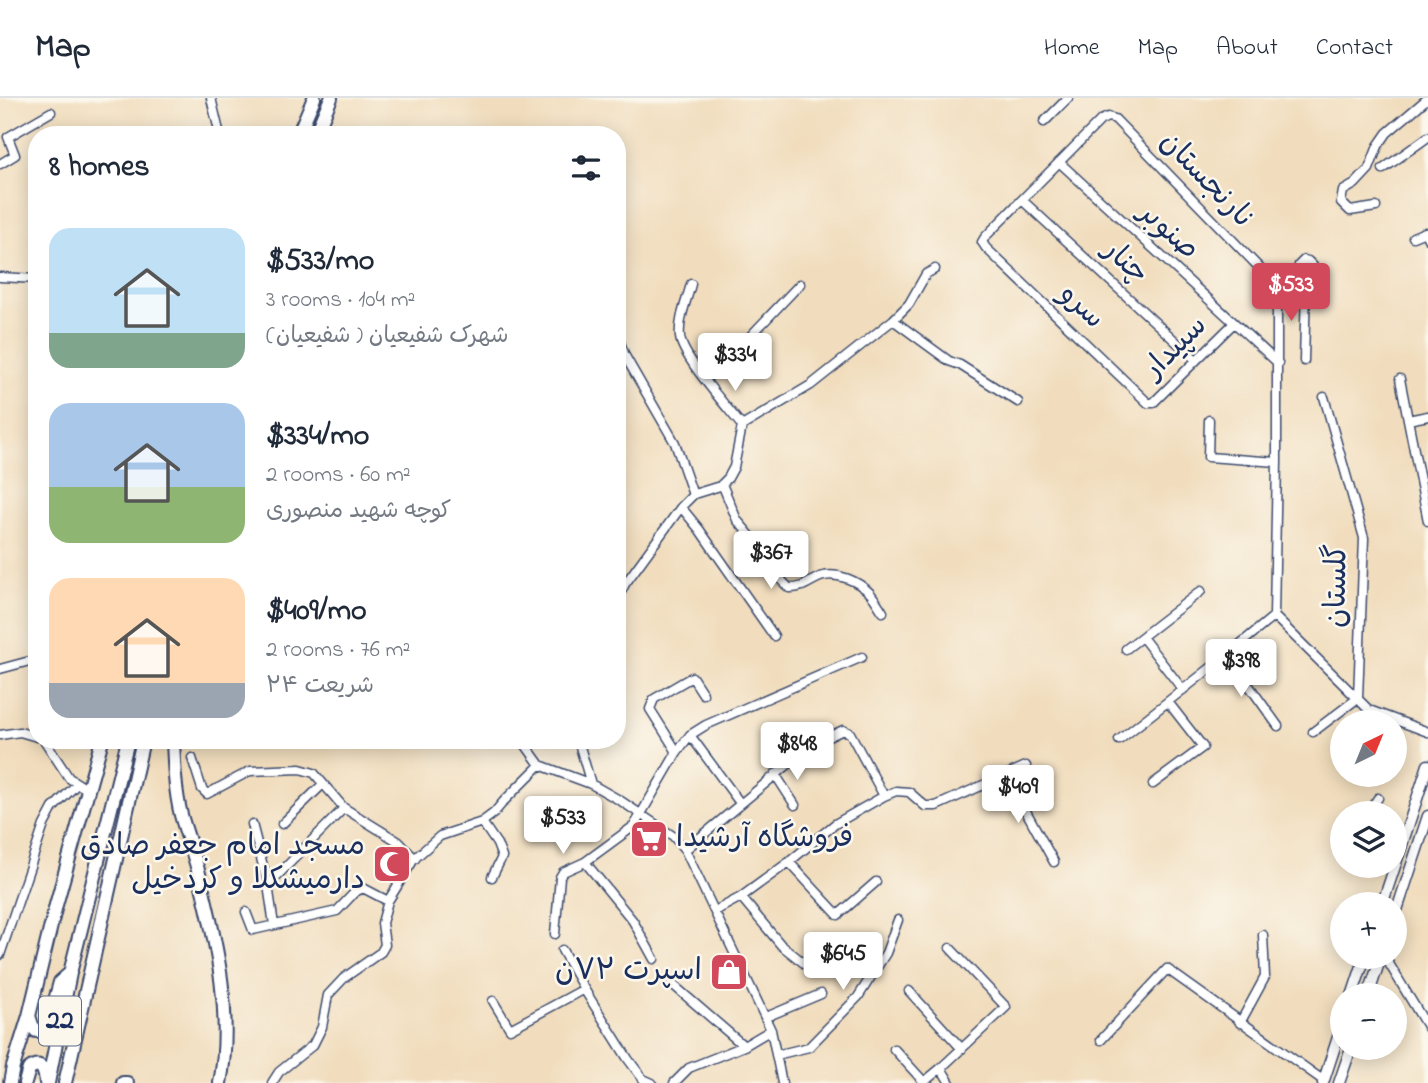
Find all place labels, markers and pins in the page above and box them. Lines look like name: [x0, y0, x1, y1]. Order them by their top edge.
pin: $533: [1250, 264, 1332, 323]
pin: $334: [694, 334, 776, 393]
pin: $367: [730, 532, 812, 591]
pin: $398: [1200, 640, 1282, 699]
pin: $848: [756, 722, 838, 782]
pin: $409: [977, 766, 1059, 825]
pin: $533: [522, 796, 604, 856]
place label: فروشگاه آرشیدا: [676, 817, 853, 861]
supermarket icon: فروشگاه آرشیدا: [628, 818, 670, 860]
place label: مسجد امام جعفر صادق دارمیشکلا و کردخیل: [80, 825, 365, 903]
mosque icon: مسجد امام جعفر صادق دارمیشکلا و کردخیل: [371, 843, 413, 885]
pin: $645: [802, 932, 884, 992]
place label: اسپرت ۷۲ن: [555, 950, 702, 994]
shop icon: اسپرت ۷۲ن: [708, 951, 750, 993]

